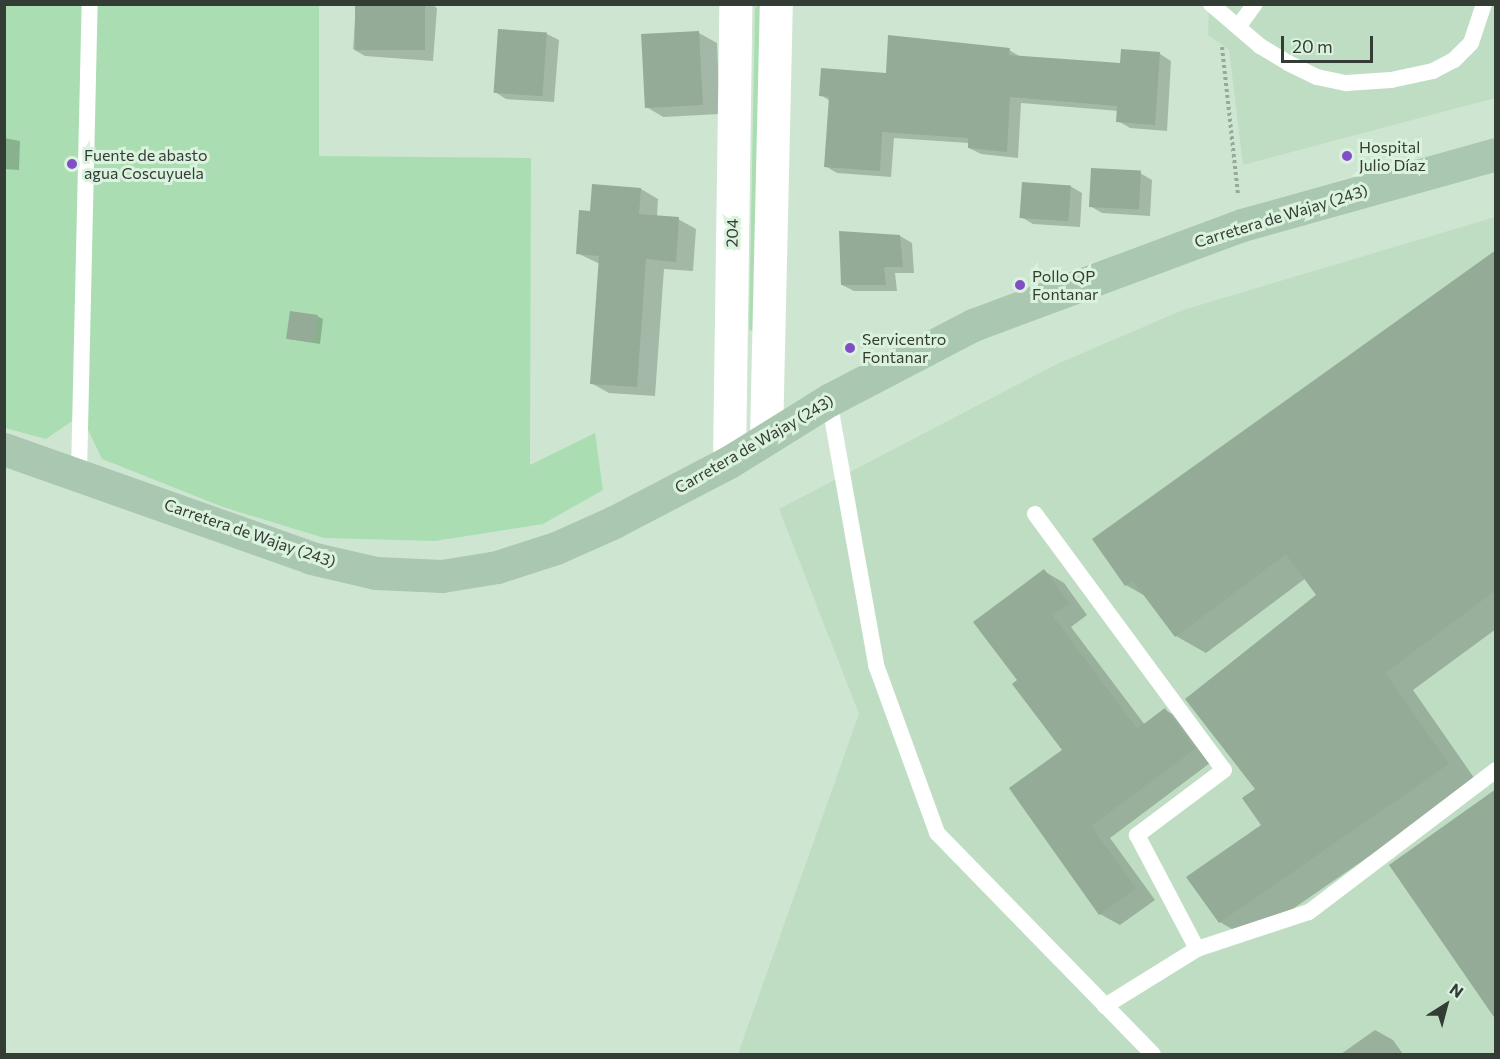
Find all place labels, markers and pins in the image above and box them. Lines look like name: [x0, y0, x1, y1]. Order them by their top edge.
place label: Hospital Julio Díaz: [1359, 137, 1426, 175]
place label: Fuente de abasto agua Coscuyuela: [84, 145, 208, 183]
marker: Hospital Julio Díaz: [1340, 149, 1354, 163]
marker: Fuente de abasto agua Coscuyuela: [65, 157, 79, 171]
place label: Pollo QP Fontanar: [1032, 266, 1098, 304]
marker: Pollo QP Fontanar: [1013, 278, 1027, 292]
place label: Servicentro Fontanar: [862, 329, 946, 367]
marker: Servicentro Fontanar: [843, 341, 857, 355]

